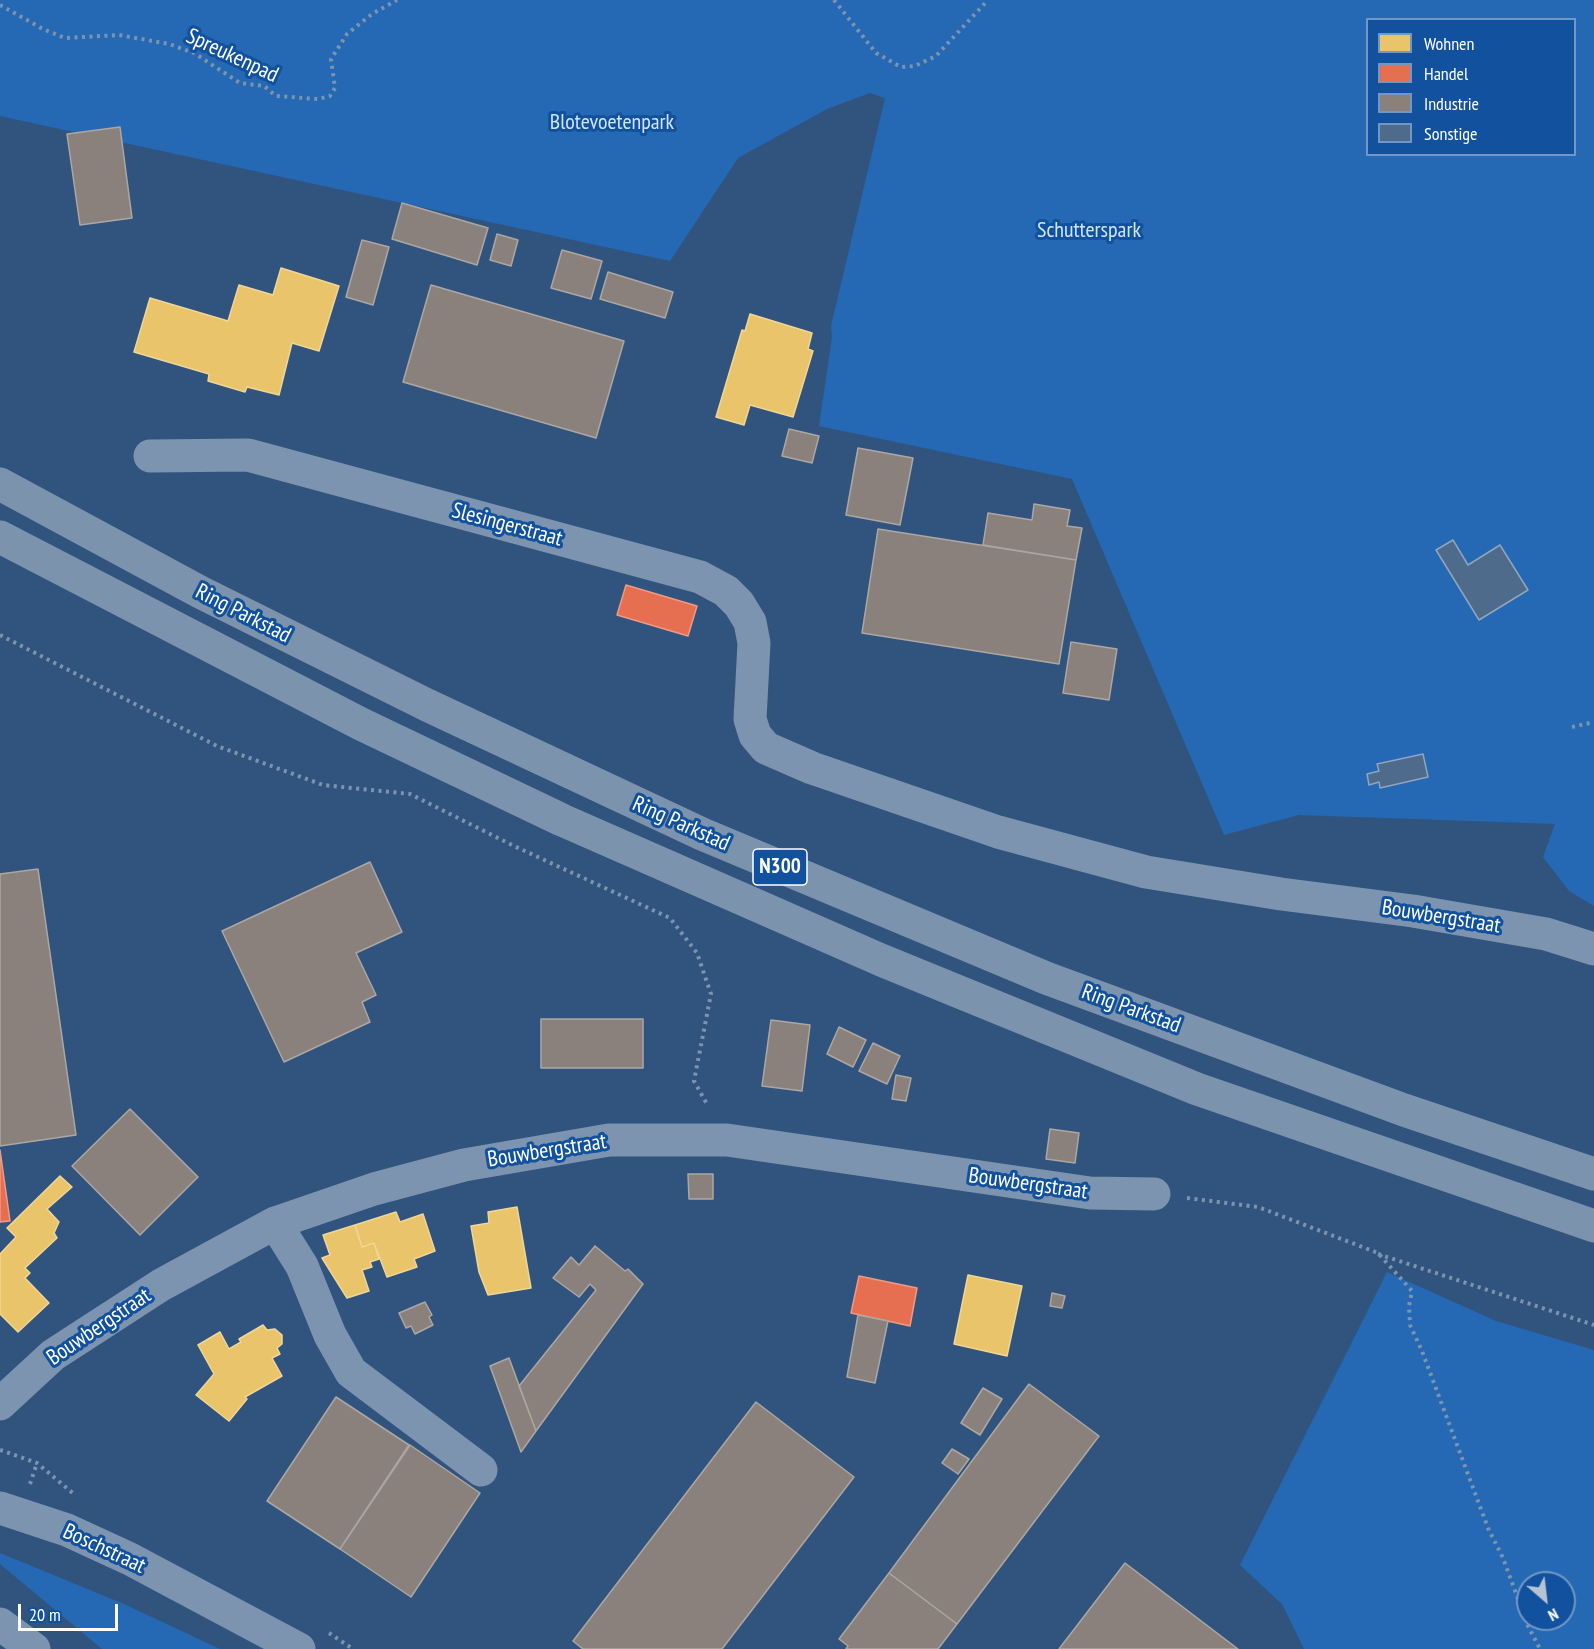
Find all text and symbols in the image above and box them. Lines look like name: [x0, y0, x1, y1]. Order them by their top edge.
legend: [1366, 18, 1576, 156]
street label: Spreukenpad: [182, 23, 282, 89]
text: Wohnen: [1424, 32, 1474, 55]
text: Handel: [1424, 62, 1468, 85]
text: Industrie: [1424, 92, 1479, 115]
park label: Blotevoetenpark: [550, 110, 674, 136]
text: Sonstige: [1424, 122, 1478, 145]
park label: Schutterspark: [1037, 218, 1141, 244]
street label: Slesingerstraat: [449, 498, 565, 552]
street label: Ring Parkstad: [191, 579, 295, 649]
street label: Ring Parkstad: [628, 791, 734, 857]
road number: N300: [753, 849, 807, 885]
street label: Bouwbergstraat: [1380, 895, 1502, 939]
street label: Ring Parkstad: [1078, 979, 1184, 1039]
street label: Bouwbergstraat: [486, 1129, 608, 1173]
street label: Bouwbergstraat: [967, 1163, 1089, 1205]
street label: Bouwbergstraat: [42, 1283, 156, 1371]
street label: Boschstraat: [59, 1518, 149, 1580]
north arrow: [1516, 1571, 1576, 1631]
scale bar: [21, 1592, 122, 1630]
text: 20 m: [29, 1603, 61, 1626]
text: N: [1545, 1604, 1562, 1626]

